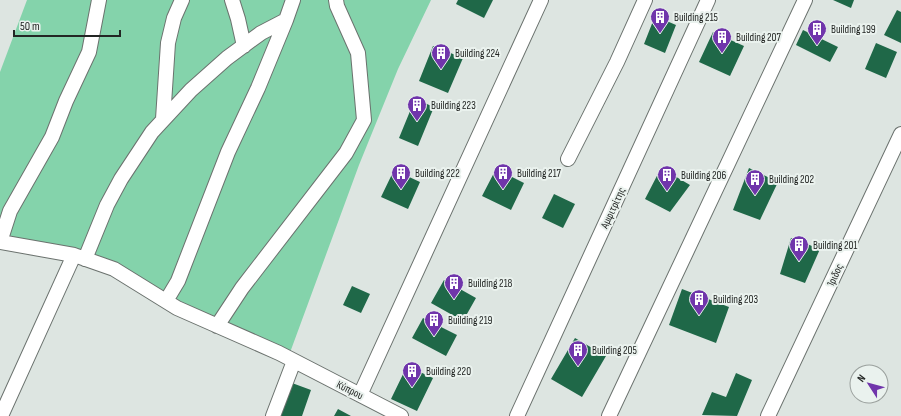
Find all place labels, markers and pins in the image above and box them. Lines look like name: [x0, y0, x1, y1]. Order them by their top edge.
building icon: Building 215: [649, 6, 671, 34]
place label: Building 215: [674, 11, 718, 24]
building icon: Building 199: [806, 18, 828, 46]
place label: Building 199: [831, 23, 876, 36]
building icon: Building 207: [711, 26, 733, 54]
place label: Building 207: [736, 31, 781, 44]
building icon: Building 224: [430, 42, 452, 70]
place label: Building 224: [455, 47, 500, 60]
building icon: Building 223: [406, 94, 428, 122]
place label: Building 223: [431, 99, 476, 112]
building icon: Building 222: [390, 162, 412, 190]
building icon: Building 217: [492, 162, 514, 190]
building icon: Building 206: [656, 164, 678, 192]
place label: Building 222: [415, 167, 460, 180]
place label: Building 217: [517, 167, 561, 180]
building icon: Building 202: [744, 168, 766, 196]
place label: Building 206: [681, 169, 727, 182]
place label: Building 202: [769, 173, 815, 186]
building icon: Building 201: [788, 234, 810, 262]
place label: Building 201: [813, 239, 858, 252]
building icon: Building 218: [443, 272, 465, 300]
place label: Building 218: [468, 277, 512, 290]
building icon: Building 203: [688, 288, 710, 316]
place label: Building 203: [713, 293, 759, 306]
building icon: Building 219: [423, 309, 445, 337]
place label: Building 219: [448, 314, 492, 327]
building icon: Building 205: [567, 339, 589, 367]
place label: Building 205: [592, 344, 637, 357]
building icon: Building 220: [401, 360, 423, 388]
place label: Building 220: [426, 365, 471, 378]

